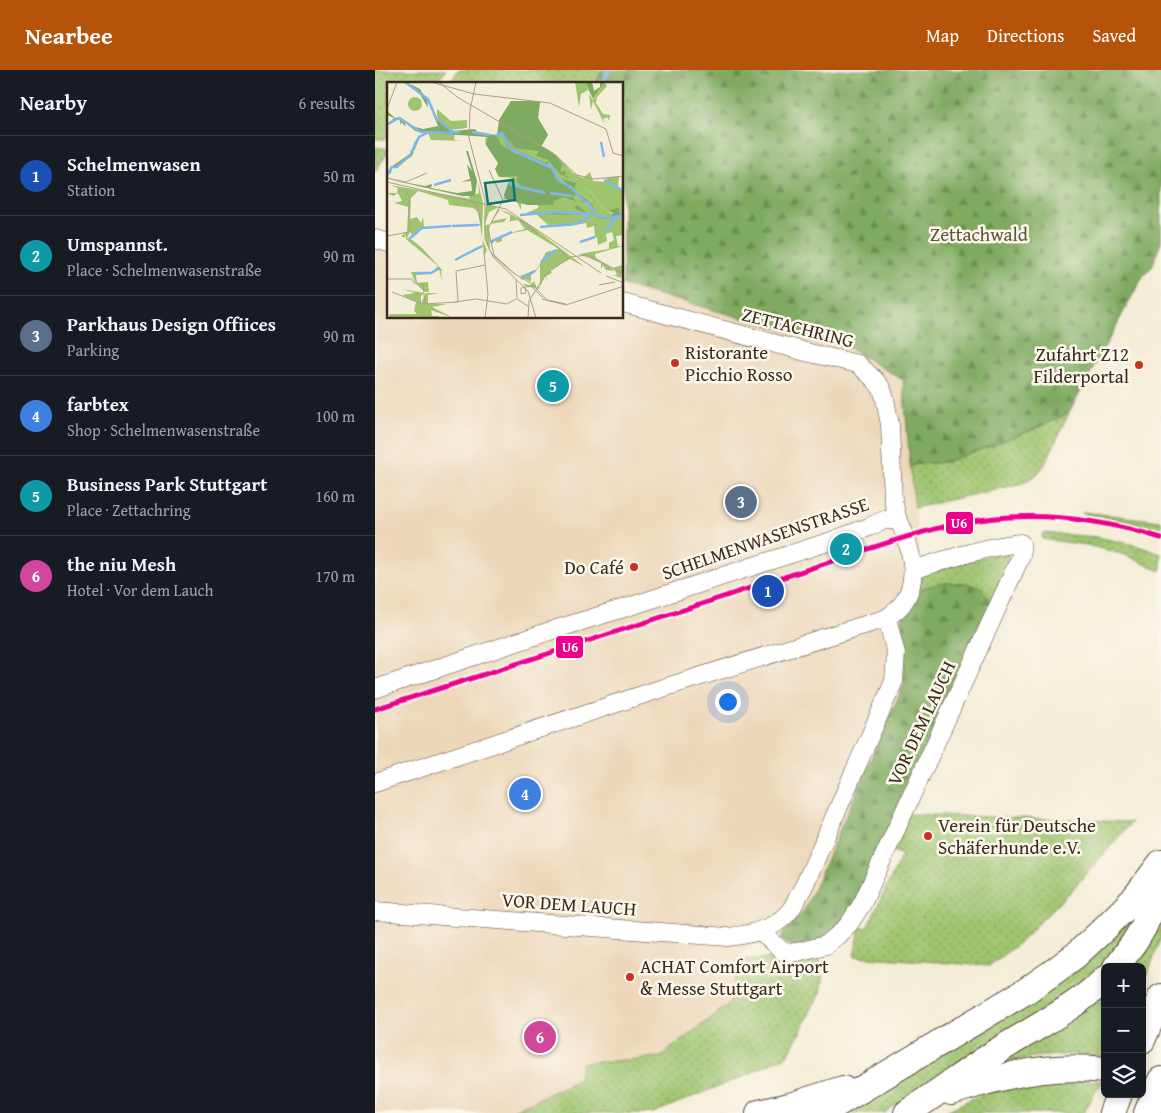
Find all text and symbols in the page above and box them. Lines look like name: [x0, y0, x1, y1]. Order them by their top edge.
text: Nearbee: [25, 18, 113, 53]
text: Map: [926, 22, 959, 49]
text: Directions: [987, 22, 1064, 49]
text: Saved: [1092, 22, 1136, 49]
inset map: [387, 82, 624, 319]
text: Nearby: [20, 87, 87, 118]
text: 6 results: [298, 91, 355, 115]
text: Schelmenwasen: [67, 150, 201, 178]
text: 1: [32, 164, 40, 188]
text: 50 m: [323, 164, 355, 188]
text: Station: [67, 178, 115, 202]
park label: Zettachwald: [930, 220, 1029, 248]
text: Umspannst.: [67, 230, 168, 258]
text: 2: [32, 244, 40, 268]
text: 90 m: [323, 244, 355, 268]
text: Place · Schelmenwasenstraße: [67, 258, 262, 282]
street label: ZETTACHRING: [739, 300, 857, 354]
text: Parkhaus Design Offiices: [67, 310, 276, 338]
text: 3: [32, 324, 40, 348]
text: 90 m: [323, 324, 355, 348]
text: Parking: [67, 338, 119, 362]
place label: Ristorante Picchio Rosso: [685, 338, 792, 388]
place label: Zufahrt Z12 Filderportal: [1033, 340, 1129, 390]
marker: Ristorante Picchio Rosso: [669, 357, 681, 369]
marker: Zufahrt Z12 Filderportal: [1133, 359, 1145, 371]
pin: 5: [537, 367, 569, 405]
text: farbtex: [67, 390, 129, 418]
text: 4: [32, 404, 40, 428]
text: 100 m: [315, 404, 355, 428]
text: Shop · Schelmenwasenstraße: [67, 418, 260, 442]
text: Business Park Stuttgart: [67, 470, 267, 498]
pin: 3: [725, 483, 757, 521]
text: 5: [32, 484, 40, 508]
text: 160 m: [315, 484, 355, 508]
street label: SCHELMENWASENSTRASSE: [658, 489, 872, 587]
text: Place · Zettachring: [67, 498, 191, 522]
line badge: U6: [945, 511, 974, 535]
text: U6: [951, 513, 967, 533]
pin: 2: [830, 530, 862, 568]
text: the niu Mesh: [67, 550, 176, 578]
place label: Do Café: [564, 553, 624, 581]
marker: Do Café: [628, 561, 640, 573]
text: 6: [32, 564, 40, 588]
text: 170 m: [315, 564, 355, 588]
pin: 1: [752, 572, 784, 610]
text: Hotel · Vor dem Lauch: [67, 578, 213, 602]
line badge: U6: [555, 635, 584, 659]
text: U6: [562, 637, 578, 657]
street label: VOR DEM LAUCH: [880, 656, 962, 790]
your location: [715, 689, 741, 715]
pin: 4: [509, 775, 541, 813]
place label: Verein für Deutsche Schäferhunde e.V.: [938, 811, 1096, 861]
marker: Verein für Deutsche Schäferhunde e.V.: [922, 830, 934, 842]
street label: VOR DEM LAUCH: [501, 885, 637, 923]
place label: ACHAT Comfort Airport & Messe Stuttgart: [640, 952, 829, 1002]
map controls: [1101, 963, 1146, 1098]
button: +: [1101, 963, 1146, 1008]
marker: ACHAT Comfort Airport & Messe Stuttgart: [624, 971, 636, 983]
button: −: [1101, 1008, 1146, 1053]
pin: 6: [524, 1018, 556, 1056]
button: layers: [1101, 1053, 1146, 1098]

